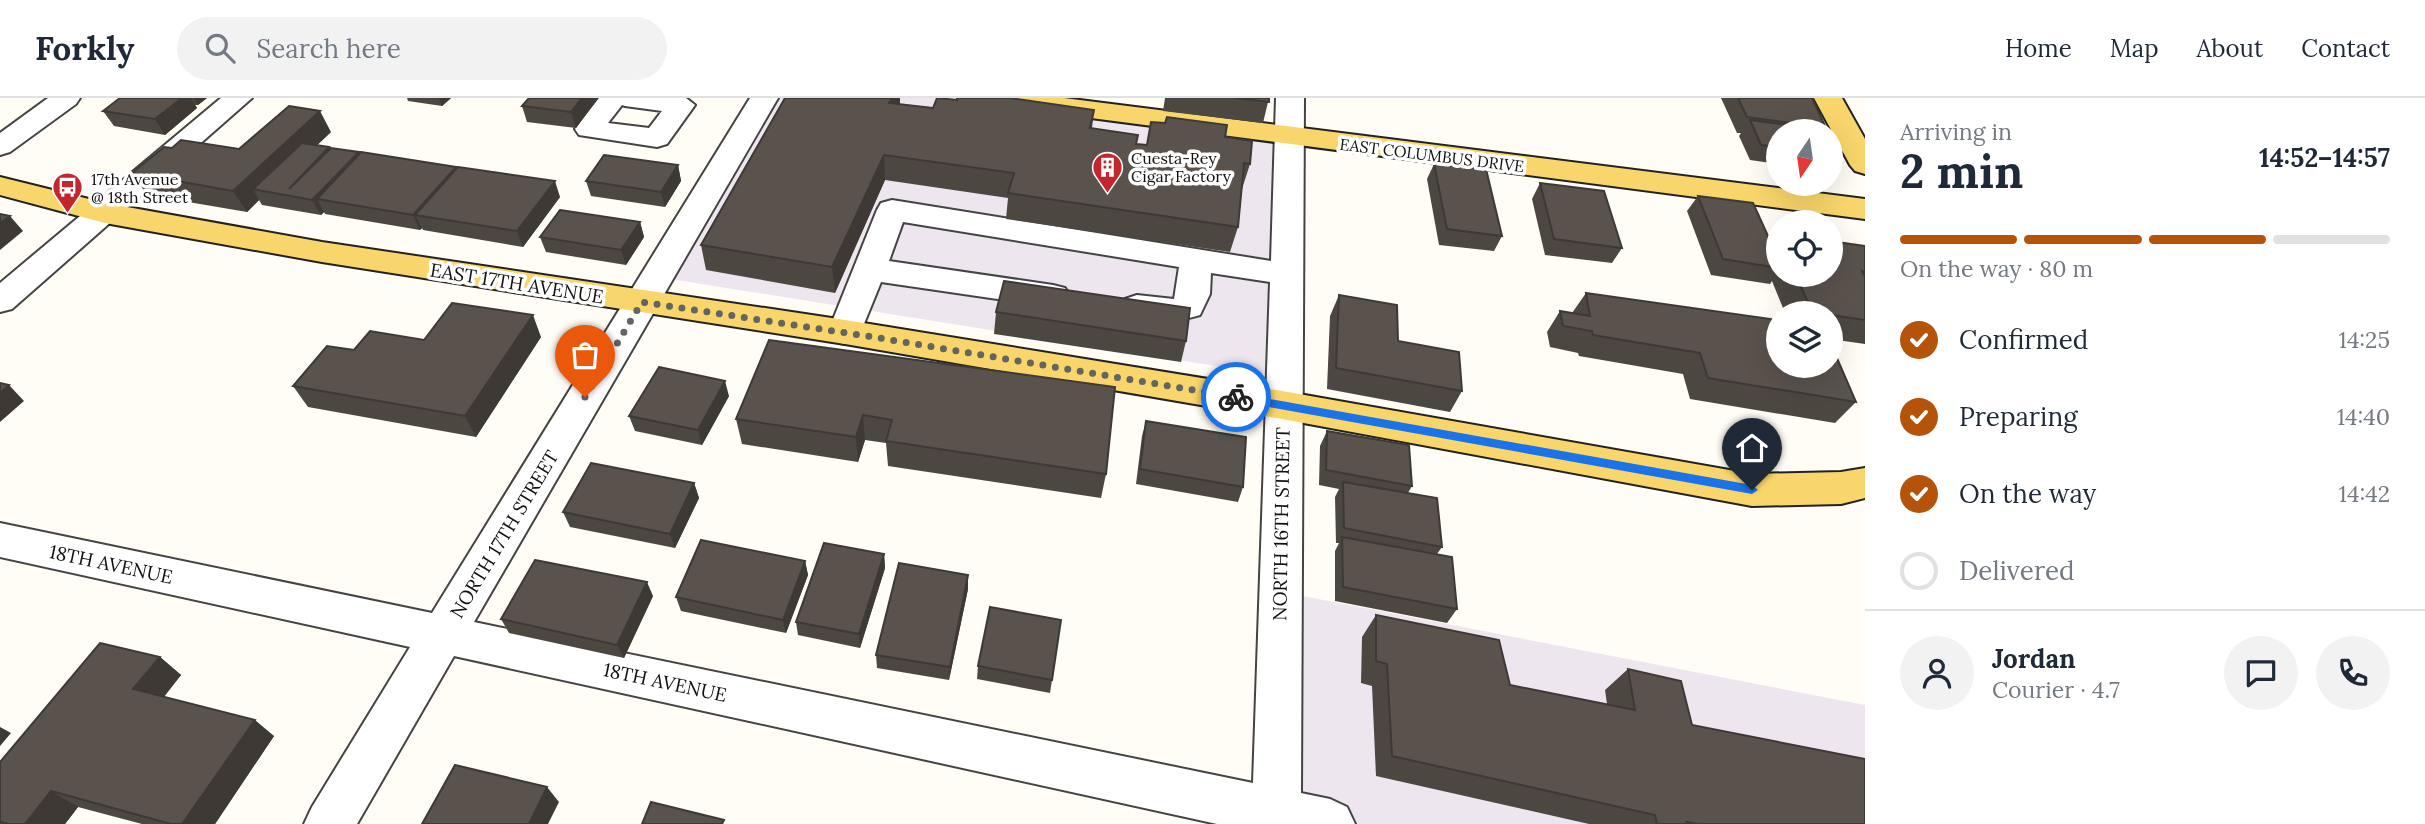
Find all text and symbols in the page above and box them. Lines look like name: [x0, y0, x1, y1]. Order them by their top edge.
search box: [177, 17, 667, 80]
text: Forkly: [35, 27, 135, 69]
icon: search: [201, 29, 239, 67]
text: Search here: [257, 32, 401, 65]
text: Home: [2005, 33, 2072, 64]
text: Map: [2110, 33, 2159, 64]
text: About: [2197, 33, 2263, 64]
text: Contact: [2301, 33, 2390, 64]
text: Arriving in: [1900, 117, 2012, 146]
north arrow: [1766, 119, 1843, 196]
map controls: [1766, 119, 1843, 378]
street label: EAST COLUMBUS DRIVE: [1339, 134, 1525, 176]
text: 14:52–14:57: [2259, 141, 2390, 174]
text: 2 min: [1900, 142, 2023, 201]
place label: Cuesta-Rey Cigar Factory: [1131, 148, 1231, 186]
building icon: Cuesta-Rey Cigar Factory: [1091, 150, 1125, 194]
place label: 17th Avenue @ 18th Street: [91, 169, 189, 207]
bus stop icon: 17th Avenue @ 18th Street: [51, 171, 85, 215]
button: locate: [1766, 210, 1843, 287]
text: On the way · 80 m: [1900, 254, 2093, 283]
street label: EAST 17TH AVENUE: [429, 257, 605, 309]
button: layers: [1766, 301, 1843, 378]
icon: check: [1900, 321, 1938, 359]
text: Confirmed: [1959, 323, 2088, 356]
pin: [555, 325, 615, 397]
text: 14:25: [2339, 325, 2390, 354]
icon: bag: [566, 336, 604, 374]
courier: [1201, 362, 1271, 432]
icon: bike: [1217, 378, 1255, 416]
icon: check: [1900, 398, 1938, 436]
text: Preparing: [1959, 400, 2078, 433]
text: 14:40: [2337, 402, 2390, 431]
pin: [1722, 418, 1782, 490]
street label: NORTH 16TH STREET: [1267, 427, 1295, 621]
icon: home: [1733, 429, 1771, 467]
street label: NORTH 17TH STREET: [444, 446, 564, 622]
icon: check: [1900, 475, 1938, 513]
text: On the way: [1959, 477, 2096, 510]
text: 14:42: [2339, 479, 2390, 508]
street label: 18TH AVENUE: [47, 539, 175, 589]
text: Delivered: [1959, 554, 2075, 587]
button: person: [1900, 636, 1974, 710]
button: chat: [2224, 636, 2298, 710]
button: phone: [2316, 636, 2390, 710]
text: Jordan: [1992, 642, 2076, 675]
street label: 18TH AVENUE: [601, 657, 729, 707]
text: Courier · 4.7: [1992, 675, 2120, 704]

